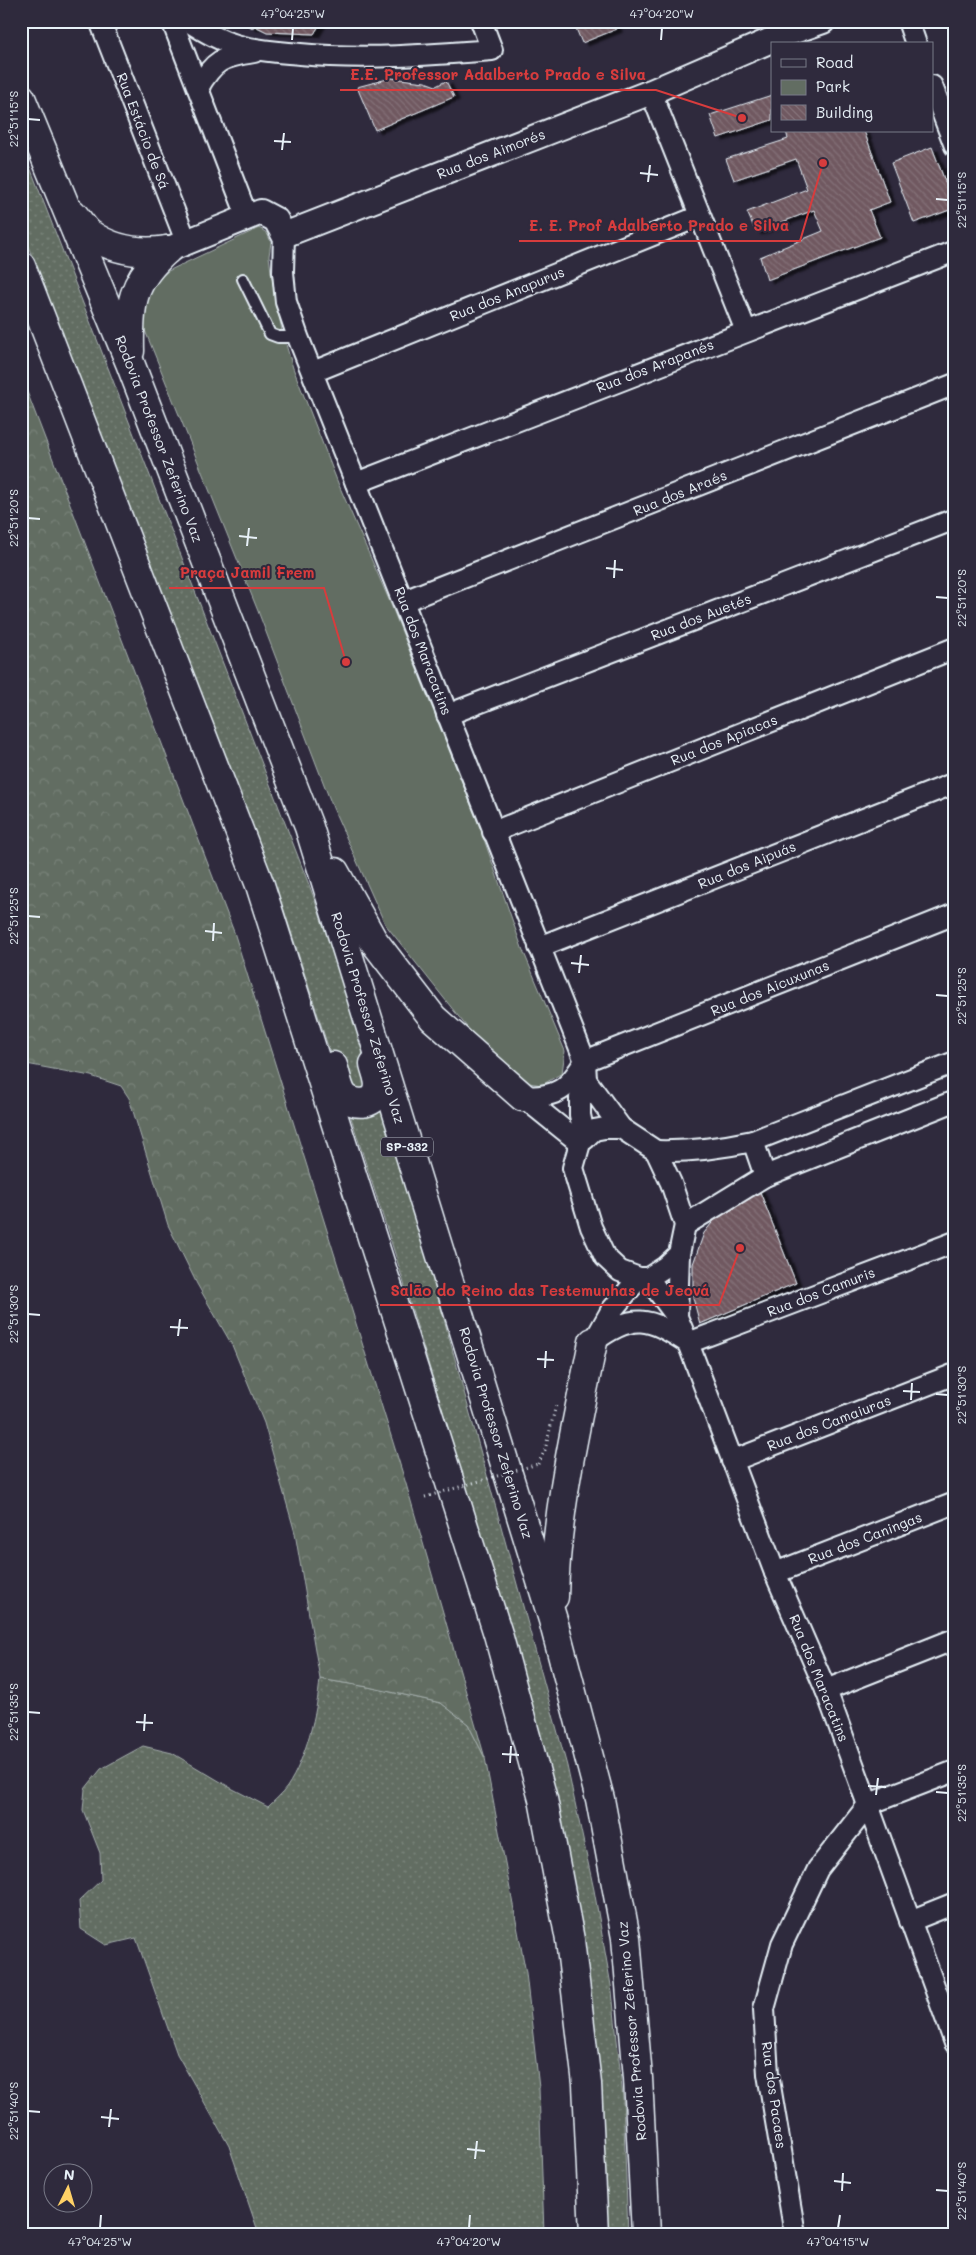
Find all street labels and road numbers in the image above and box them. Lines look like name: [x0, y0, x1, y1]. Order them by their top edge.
street label: Rua Estácio de Sá: [112, 70, 174, 192]
street label: Rua dos Aimorés: [434, 124, 548, 183]
street label: Rua dos Anapurus: [447, 262, 567, 325]
street label: Rodovia Professor Zeferino Vaz: [111, 333, 208, 545]
street label: Rua dos Arapanés: [593, 334, 716, 397]
street label: Rua dos Araés: [630, 465, 729, 520]
street label: Rua dos Maracatins: [390, 584, 457, 718]
street label: Rua dos Auetés: [648, 589, 754, 644]
street label: Rua dos Apiacas: [668, 709, 780, 770]
street label: Rua dos Aipuás: [695, 836, 799, 893]
street label: Rodovia Professor Zeferino Vaz: [327, 910, 410, 1126]
street label: Rua dos Aicuxunas: [708, 955, 832, 1020]
road number: SP-332: [381, 1138, 433, 1156]
street label: Rua dos Camuris: [764, 1262, 877, 1321]
street label: Rodovia Professor Zeferino Vaz: [455, 1325, 538, 1541]
street label: Rua dos Camaiuras: [764, 1390, 894, 1455]
street label: Rua dos Caningas: [805, 1507, 924, 1568]
street label: Rua dos Maracatins: [785, 1611, 854, 1744]
street label: Rodovia Professor Zeferino Vaz: [612, 1920, 651, 2142]
street label: Rua dos Pacaes: [758, 2040, 791, 2150]

